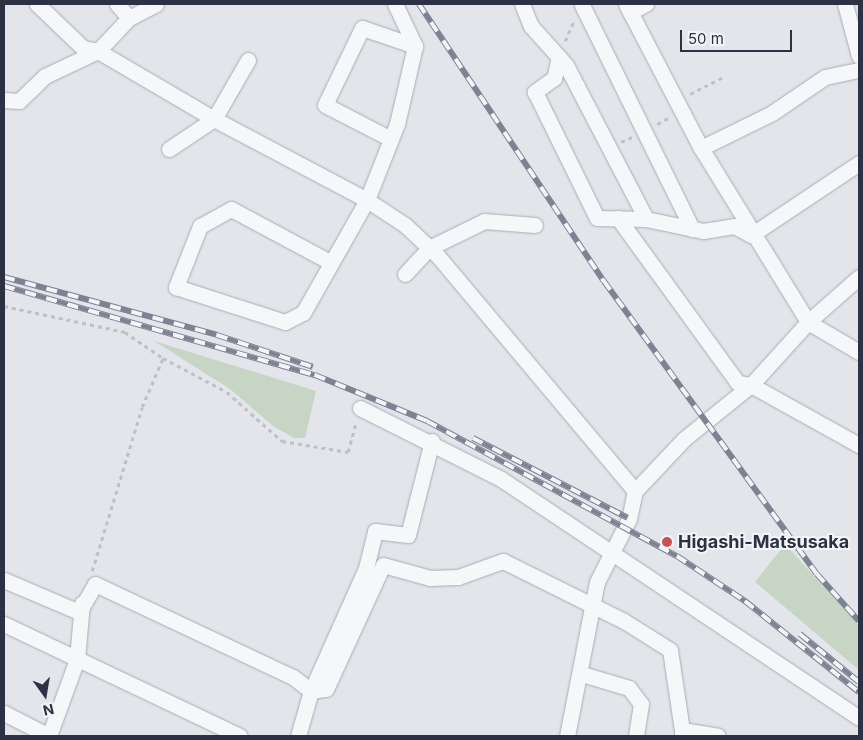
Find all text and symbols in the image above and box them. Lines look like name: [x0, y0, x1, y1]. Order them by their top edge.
scale bar: [683, 20, 796, 52]
text: 50 m: [688, 29, 724, 48]
place label: Higashi-Matsusaka: [678, 531, 849, 553]
marker: Higashi-Matsusaka: [660, 535, 674, 549]
north arrow: [20, 670, 70, 720]
text: N: [41, 701, 56, 720]

